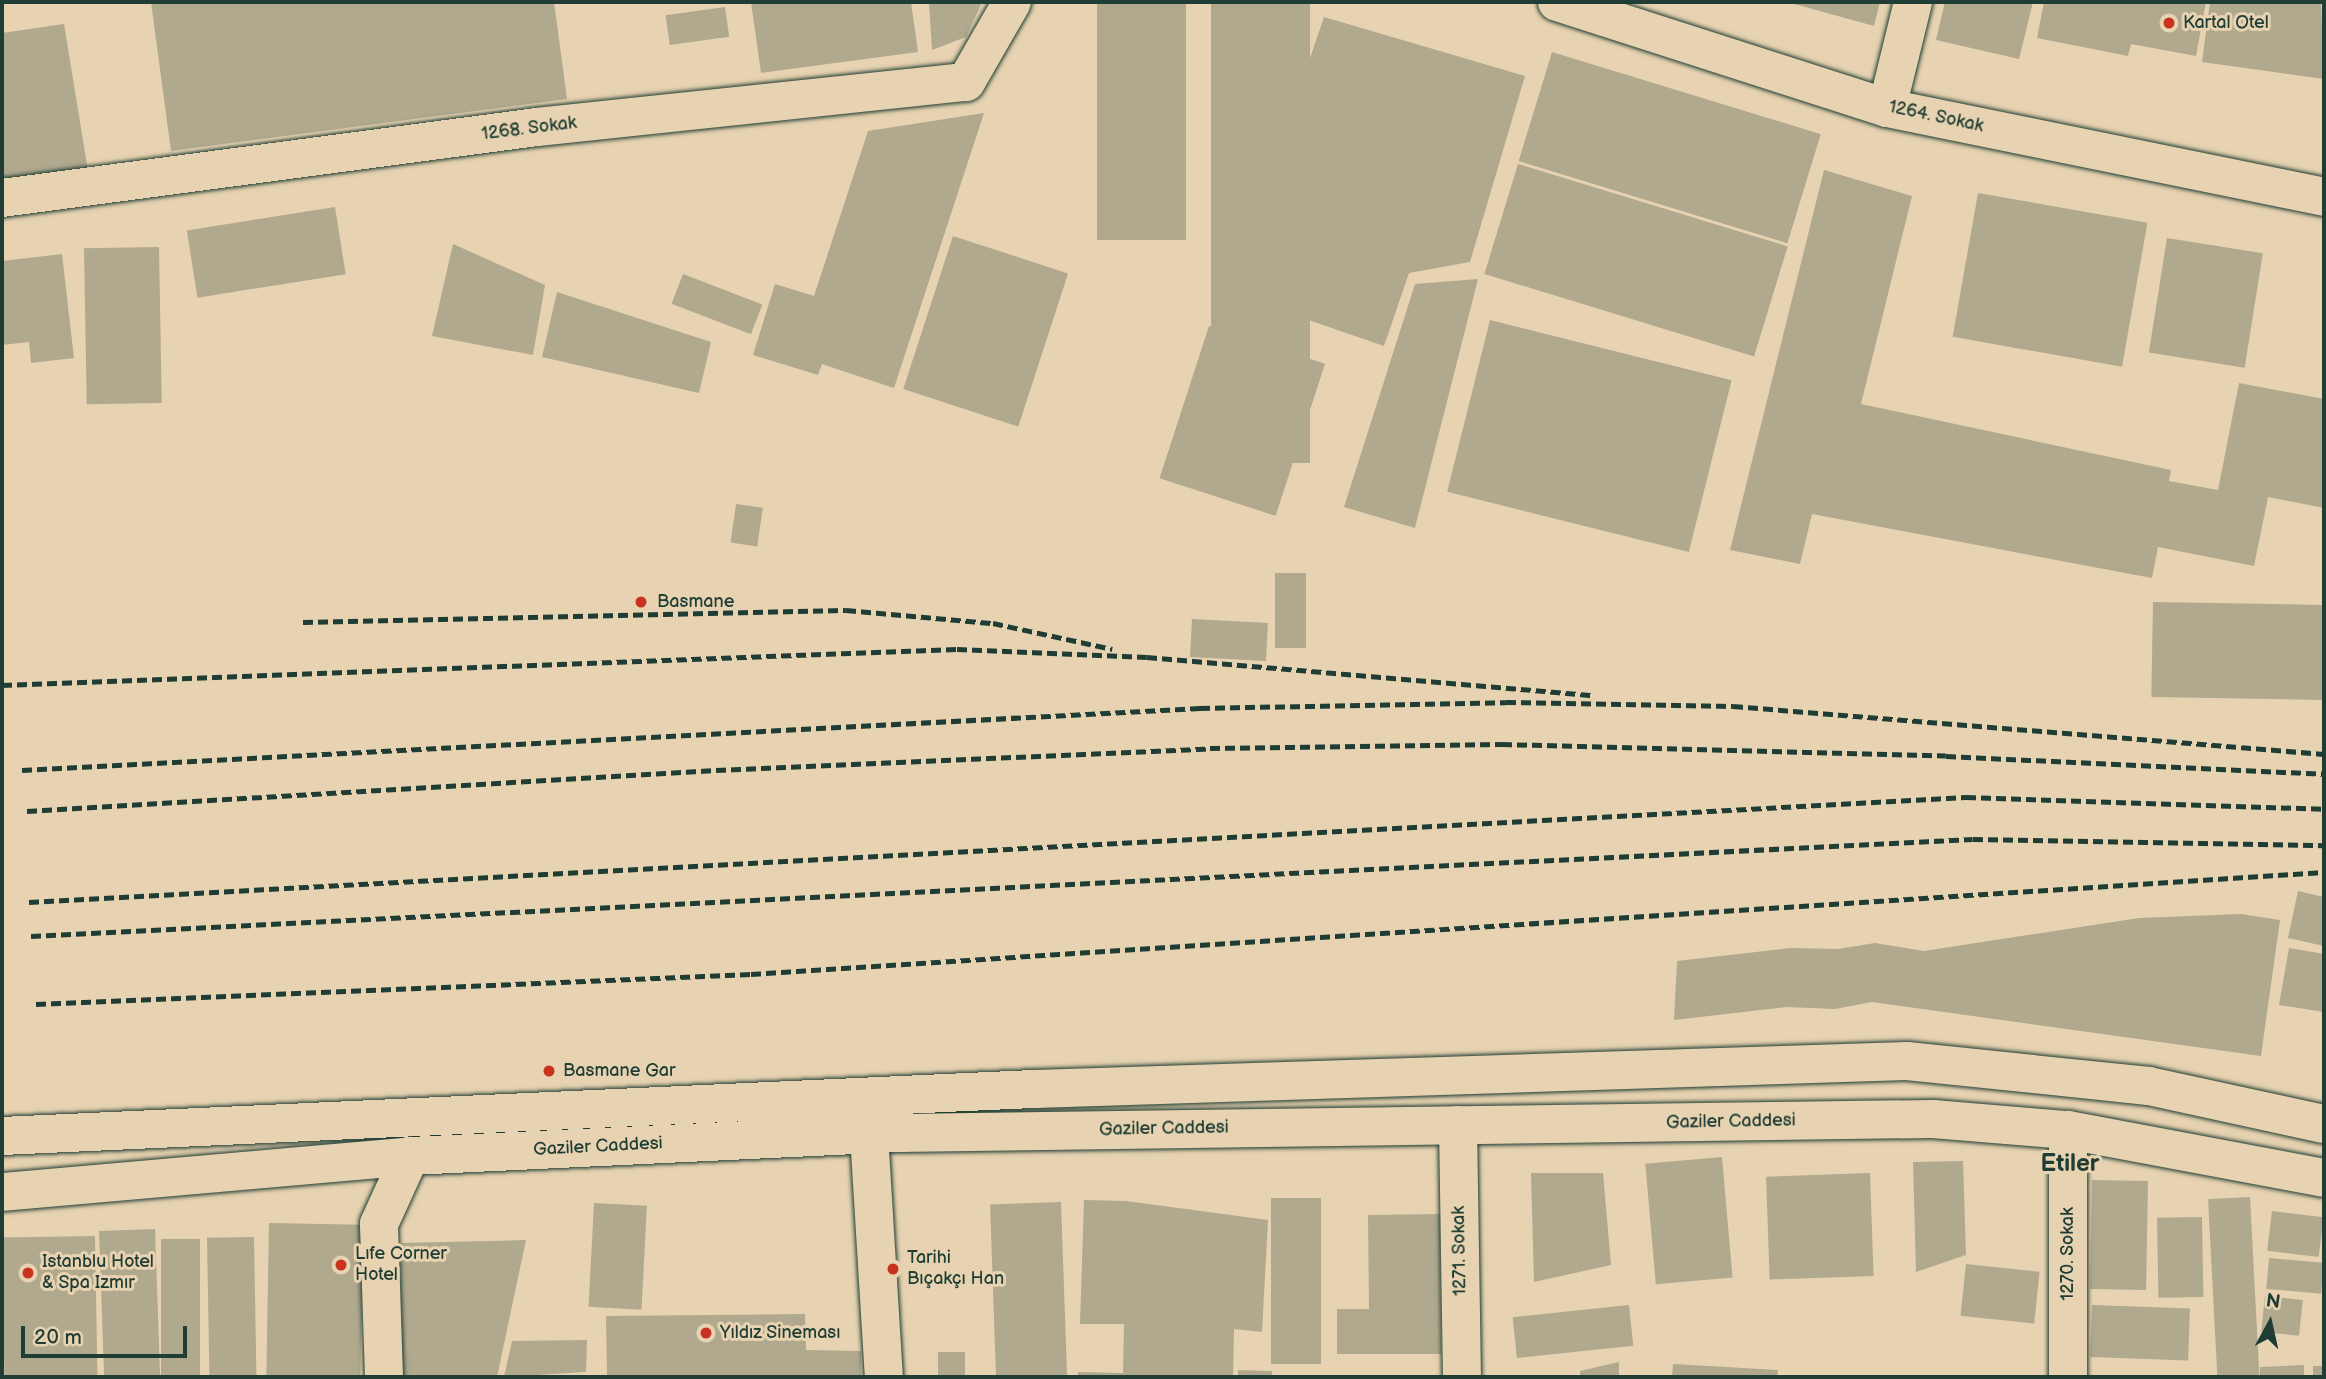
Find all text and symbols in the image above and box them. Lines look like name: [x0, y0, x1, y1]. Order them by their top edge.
place label: Kartal Otel: [2183, 12, 2269, 34]
marker: Kartal Otel: [2161, 15, 2177, 31]
street label: 1264. Sokak: [1887, 96, 1985, 138]
street label: 1268. Sokak: [480, 112, 578, 146]
place label: Basmane: [657, 591, 734, 613]
marker: Basmane: [631, 592, 651, 612]
place label: Basmane Gar: [563, 1060, 675, 1082]
marker: Basmane Gar: [541, 1063, 557, 1079]
street label: Gaziler Caddesi: [1666, 1110, 1796, 1134]
street label: Gaziler Caddesi: [1099, 1117, 1229, 1141]
street label: Gaziler Caddesi: [533, 1133, 663, 1161]
district label: Etiler: [2041, 1150, 2099, 1178]
street label: 1271. Sokak: [1448, 1206, 1472, 1296]
street label: 1270. Sokak: [2057, 1207, 2079, 1301]
place label: Lıfe Corner Hotel: [355, 1244, 447, 1286]
place label: Tarihi Bıçakçı Han: [907, 1248, 1004, 1290]
place label: Istanblu Hotel & Spa Izmır: [42, 1252, 154, 1294]
marker: Lıfe Corner Hotel: [333, 1257, 349, 1273]
marker: Tarihi Bıçakçı Han: [885, 1261, 901, 1277]
marker: Istanblu Hotel & Spa Izmır: [20, 1265, 36, 1281]
north arrow: [2235, 1288, 2305, 1358]
text: N: [2264, 1289, 2282, 1314]
scale bar: [24, 1312, 191, 1356]
place label: Yıldız Sineması: [720, 1322, 841, 1344]
text: 20 m: [34, 1325, 82, 1350]
marker: Yıldız Sineması: [698, 1325, 714, 1341]

